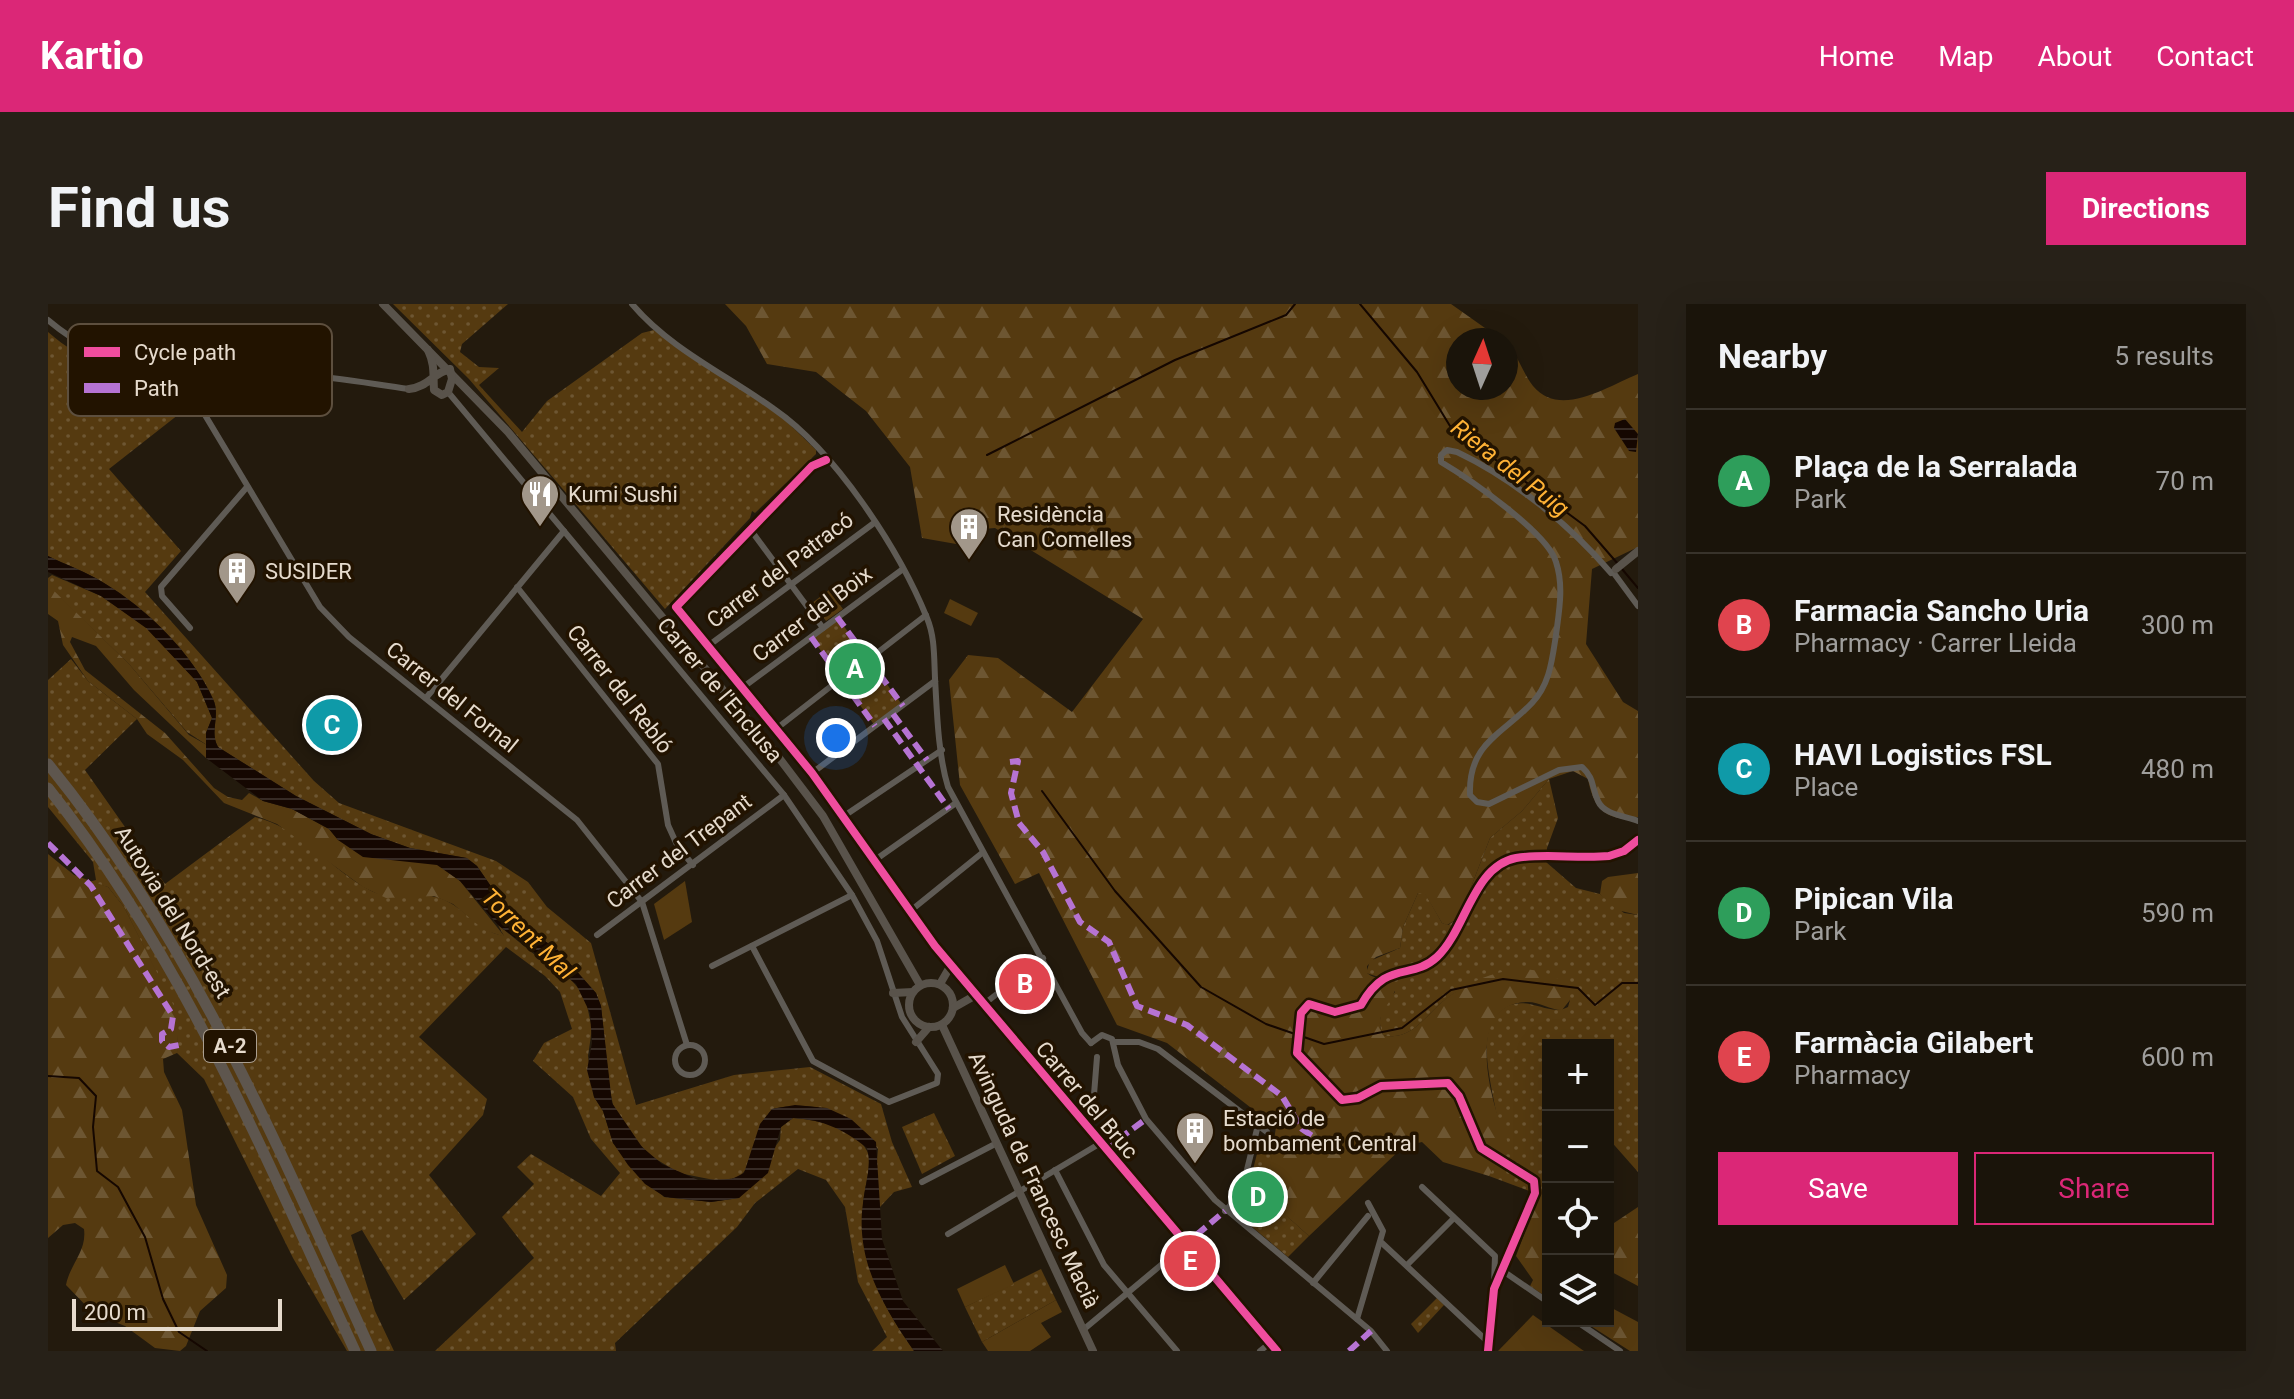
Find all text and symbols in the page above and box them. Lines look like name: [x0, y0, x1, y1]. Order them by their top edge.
text: Kartio: [40, 34, 144, 78]
text: Home: [1819, 40, 1894, 73]
text: Map: [1938, 40, 1994, 73]
text: About: [2038, 40, 2112, 73]
text: Contact: [2156, 40, 2254, 73]
button: Directions: [2046, 172, 2246, 245]
text: Find us: [48, 175, 231, 241]
legend: [68, 324, 332, 416]
north arrow: [1446, 328, 1518, 400]
text: Nearby: [1718, 336, 1827, 376]
text: Cycle path: [134, 340, 236, 365]
text: 5 results: [2115, 341, 2214, 371]
text: Path: [134, 376, 179, 401]
water label: Riera del Puig: [1446, 413, 1574, 523]
text: Plaça de la Serralada: [1794, 449, 2078, 484]
text: A: [1735, 466, 1753, 496]
text: 70 m: [2156, 466, 2214, 496]
restaurant icon: Kumi Sushi: [519, 473, 561, 528]
place label: Kumi Sushi: [568, 482, 678, 507]
text: Park: [1794, 484, 1846, 514]
place label: Residència Can Comelles: [997, 502, 1132, 552]
building icon: Residència Can Comelles: [948, 506, 990, 561]
street label: Carrer del Patracó: [702, 507, 858, 633]
building icon: SUSIDER: [216, 550, 258, 605]
place label: SUSIDER: [265, 559, 352, 584]
street label: Carrer del Boix: [747, 561, 877, 667]
text: Farmacia Sancho Uria: [1794, 593, 2089, 628]
text: B: [1736, 610, 1752, 640]
text: 300 m: [2141, 610, 2214, 640]
street label: Carrer de l'Enclusa: [652, 613, 788, 767]
street label: Carrer del Rebló: [562, 620, 678, 758]
text: Pharmacy · Carrer Lleida: [1794, 628, 2077, 658]
street label: Carrer del Fornal: [381, 636, 523, 758]
pin: A: [829, 639, 881, 699]
pin: C: [306, 695, 358, 755]
your location: [816, 718, 856, 758]
text: HAVI Logistics FSL: [1794, 737, 2052, 772]
text: C: [1735, 754, 1753, 784]
text: 480 m: [2141, 754, 2214, 784]
text: Place: [1794, 772, 1858, 802]
street label: Carrer del Trepant: [602, 788, 756, 914]
street label: Autovia del Nord-est: [110, 821, 236, 1003]
text: Pipican Vila: [1794, 881, 1954, 916]
water label: Torrent Mal: [476, 883, 581, 986]
text: D: [1736, 898, 1752, 928]
text: 590 m: [2141, 898, 2214, 928]
text: Park: [1794, 916, 1846, 946]
pin: B: [999, 954, 1051, 1014]
text: Farmàcia Gilabert: [1794, 1025, 2033, 1060]
road number: A-2: [204, 1030, 256, 1062]
street label: Carrer del Bruc: [1031, 1036, 1143, 1164]
map controls: [1542, 1039, 1614, 1327]
button: +: [1542, 1039, 1614, 1111]
text: E: [1737, 1042, 1751, 1072]
text: 600 m: [2141, 1042, 2214, 1072]
street label: Avinguda de Francesc Macià: [963, 1048, 1105, 1312]
text: Pharmacy: [1794, 1060, 1911, 1090]
place label: Estació de bombament Central: [1223, 1106, 1417, 1156]
building icon: Estació de bombament Central: [1174, 1110, 1216, 1165]
button: −: [1542, 1111, 1614, 1183]
button: Save: [1718, 1152, 1958, 1225]
button: Share: [1974, 1152, 2214, 1225]
pin: D: [1232, 1167, 1284, 1227]
button: locate: [1542, 1183, 1614, 1255]
pin: E: [1164, 1231, 1216, 1291]
button: layers: [1542, 1255, 1614, 1327]
scale bar: [72, 1295, 282, 1331]
text: 200 m: [84, 1300, 146, 1325]

